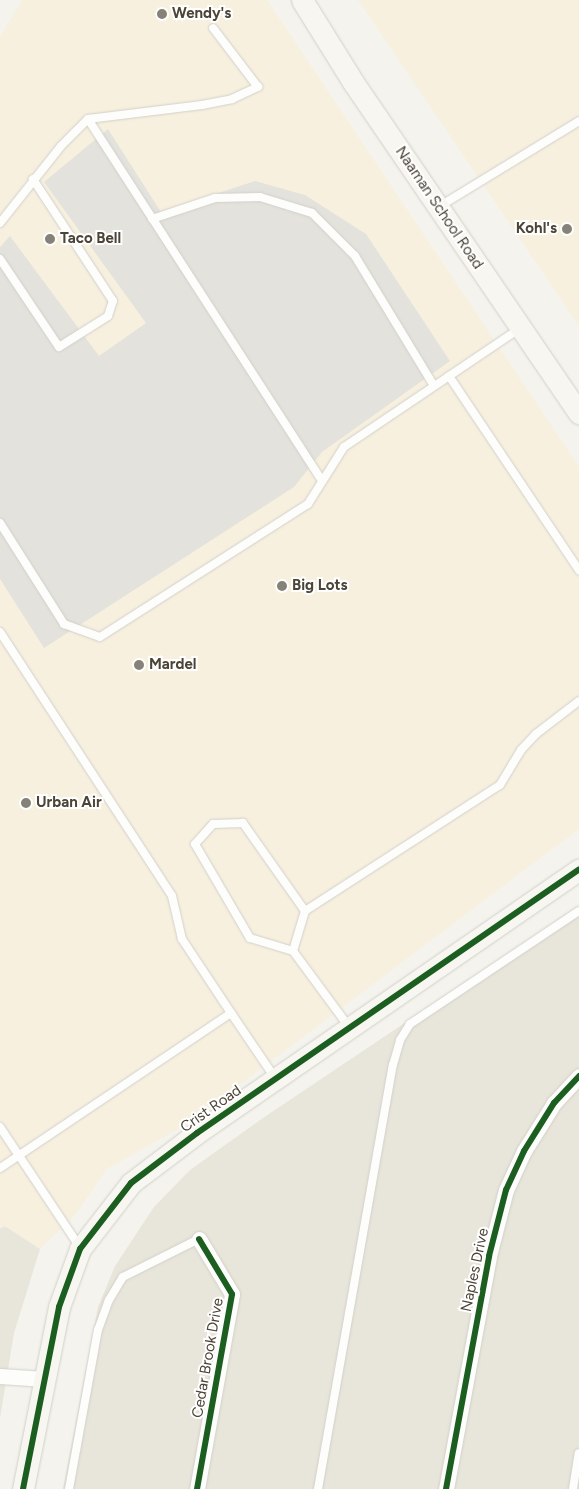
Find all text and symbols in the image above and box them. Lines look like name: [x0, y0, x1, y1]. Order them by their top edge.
place label: Wendy's: [172, 5, 231, 23]
marker: Wendy's: [156, 8, 168, 20]
street label: Naaman School Road: [391, 143, 487, 273]
place label: Kohl's: [516, 220, 557, 238]
marker: Kohl's: [561, 223, 573, 235]
place label: Taco Bell: [60, 230, 121, 248]
marker: Taco Bell: [44, 233, 56, 245]
place label: Big Lots: [292, 577, 347, 595]
marker: Big Lots: [276, 580, 288, 592]
place label: Mardel: [149, 656, 196, 674]
marker: Mardel: [133, 659, 145, 671]
place label: Urban Air: [36, 794, 102, 812]
marker: Urban Air: [20, 797, 32, 809]
street label: Crist Road: [177, 1081, 245, 1137]
street label: Naples Drive: [457, 1227, 493, 1313]
street label: Cedar Brook Drive: [189, 1297, 227, 1419]

